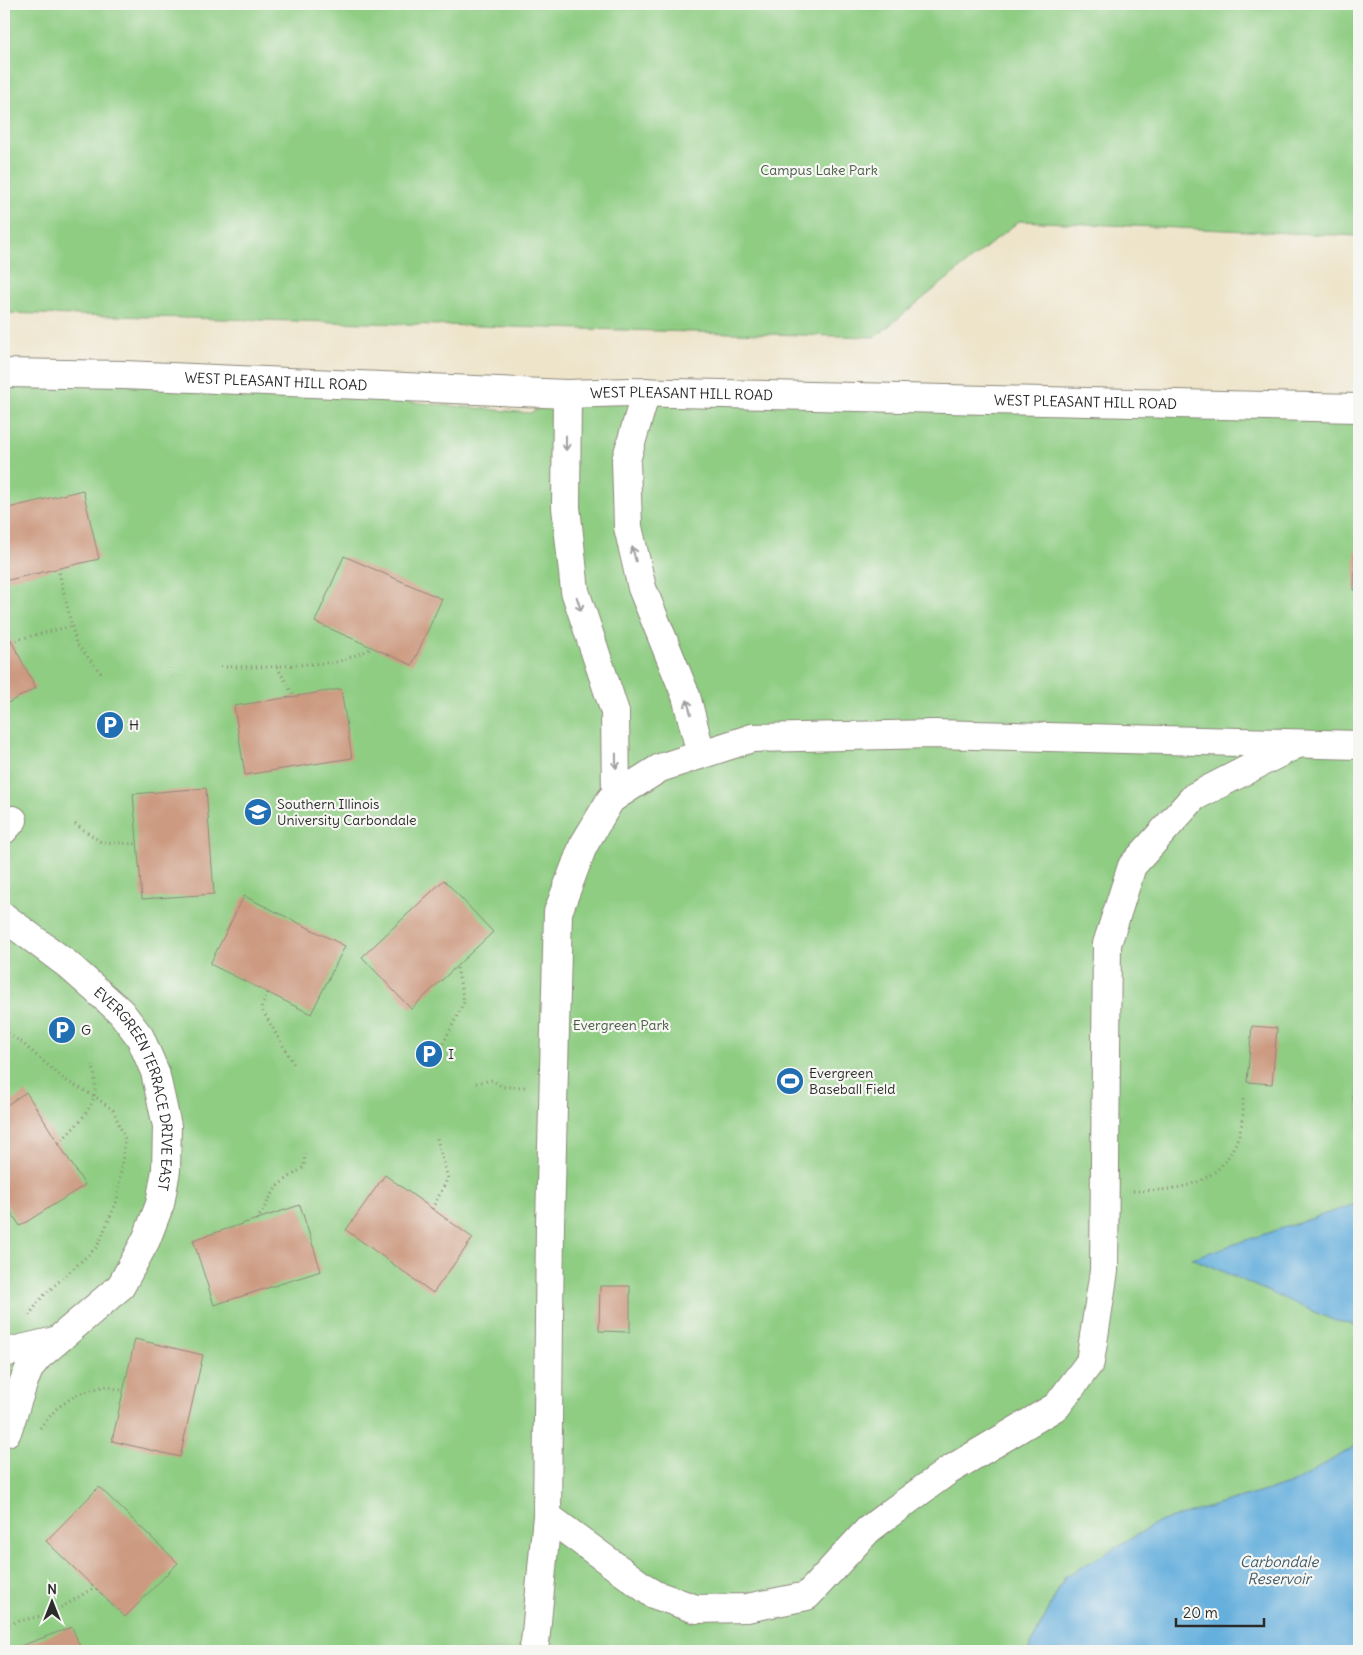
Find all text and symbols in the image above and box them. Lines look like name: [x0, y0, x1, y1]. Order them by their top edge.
park label: Campus Lake Park: [760, 161, 878, 179]
street label: WEST PLEASANT HILL ROAD: [184, 369, 368, 394]
street label: WEST PLEASANT HILL ROAD: [590, 383, 773, 404]
street label: WEST PLEASANT HILL ROAD: [994, 391, 1177, 413]
one-way arrow: [561, 434, 571, 450]
one-way arrow: [629, 547, 638, 563]
one-way arrow: [575, 596, 585, 612]
one-way arrow: [683, 700, 693, 716]
parking icon: H: [95, 710, 125, 740]
place label: H: [129, 716, 139, 734]
one-way arrow: [611, 752, 621, 768]
place label: Southern Illinois University Carbondale: [277, 795, 417, 829]
school or university icon: Southern Illinois University Carbondale: [243, 797, 273, 827]
street label: EVERGREEN TERRACE DRIVE EAST: [90, 983, 176, 1192]
parking icon: G: [47, 1015, 77, 1045]
park label: Evergreen Park: [573, 1016, 669, 1034]
place label: G: [81, 1021, 91, 1039]
parking icon: I: [414, 1039, 444, 1069]
place label: I: [448, 1045, 454, 1063]
place label: Evergreen Baseball Field: [809, 1064, 895, 1098]
sports icon: Evergreen Baseball Field: [775, 1066, 805, 1096]
water label: Carbondale Reservoir: [1240, 1552, 1319, 1588]
north arrow: [28, 1578, 78, 1628]
text: N: [47, 1580, 57, 1598]
scale bar: [1176, 1595, 1263, 1627]
text: 20 m: [1183, 1603, 1218, 1622]

